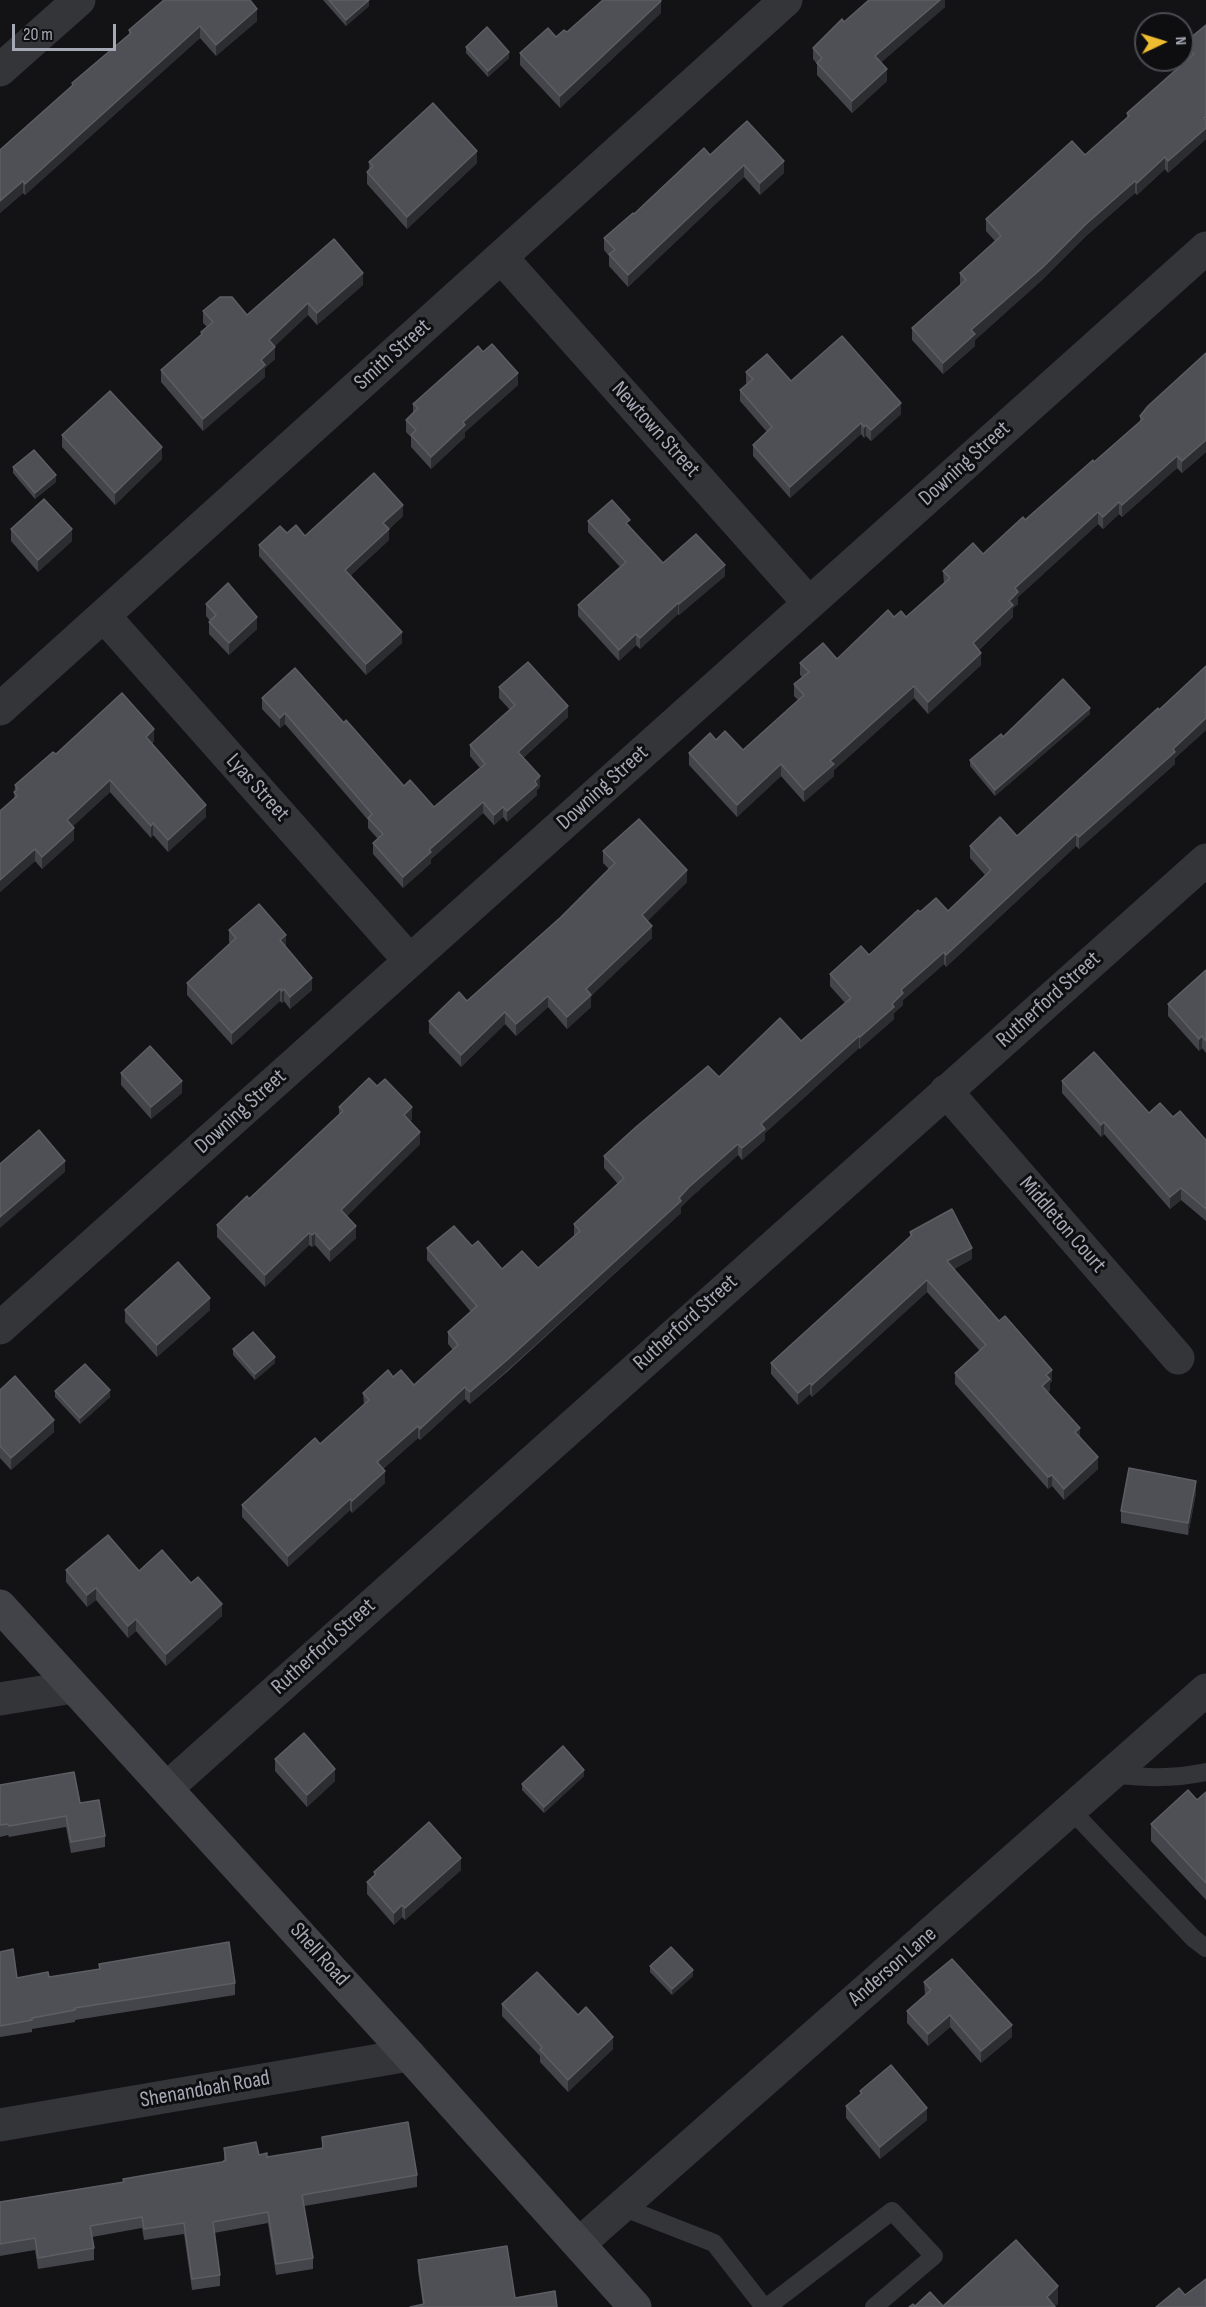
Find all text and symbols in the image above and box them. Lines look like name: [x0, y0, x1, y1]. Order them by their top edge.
scale bar: [15, 12, 118, 50]
north arrow: [1134, 12, 1194, 72]
text: 20 m: [23, 24, 53, 45]
text: N: [1171, 36, 1190, 46]
street label: Smith Street: [349, 314, 437, 396]
street label: Newtown Street: [605, 377, 705, 483]
street label: Downing Street: [914, 416, 1016, 512]
street label: Downing Street: [552, 740, 654, 836]
street label: Lyas Street: [220, 749, 294, 827]
street label: Rutherford Street: [991, 946, 1107, 1054]
street label: Downing Street: [190, 1064, 292, 1160]
street label: Middleton Court: [1013, 1171, 1111, 1279]
street label: Rutherford Street: [628, 1269, 744, 1377]
street label: Rutherford Street: [266, 1593, 382, 1701]
street label: Shell Road: [284, 1918, 354, 1992]
street label: Anderson Lane: [844, 1922, 942, 2012]
street label: Shenandoah Road: [138, 2066, 272, 2114]

